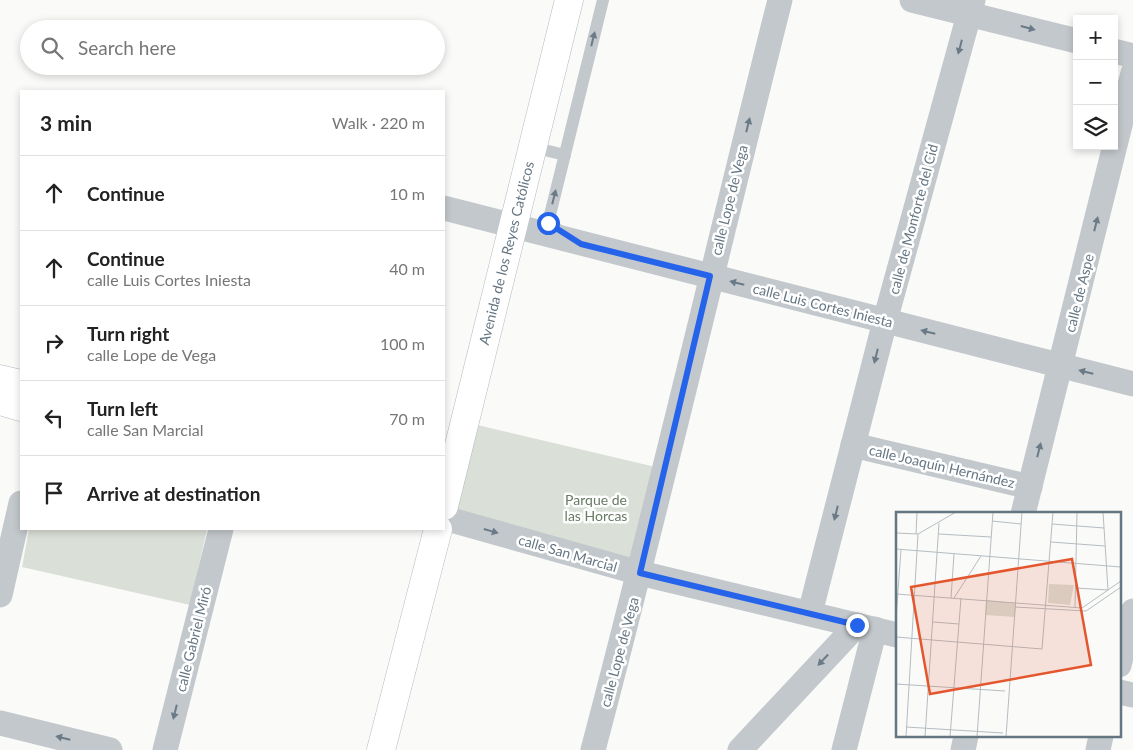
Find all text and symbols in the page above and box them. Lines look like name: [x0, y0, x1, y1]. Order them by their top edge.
map controls: [1073, 15, 1118, 150]
button: +: [1073, 15, 1118, 60]
search box: [20, 20, 445, 75]
one-way arrow: [1020, 25, 1035, 33]
one-way arrow: [589, 32, 597, 47]
icon: search: [38, 34, 66, 62]
text: Search here: [78, 36, 176, 59]
one-way arrow: [956, 40, 964, 55]
button: −: [1073, 60, 1118, 105]
button: layers: [1073, 105, 1118, 150]
text: 3 min: [40, 110, 92, 135]
text: Walk · 220 m: [332, 113, 425, 132]
one-way arrow: [744, 118, 752, 133]
street label: calle de Monforte del Cid: [885, 142, 941, 296]
street label: calle Lope de Vega: [707, 143, 751, 257]
street label: Avenida de los Reyes Católicos: [475, 159, 537, 347]
icon: ahead: [40, 179, 68, 207]
text: Continue: [87, 182, 165, 205]
text: 10 m: [389, 184, 425, 203]
one-way arrow: [550, 190, 558, 205]
route start: [537, 212, 560, 235]
one-way arrow: [1092, 216, 1100, 231]
text: Continue: [87, 247, 165, 270]
street label: calle de Aspe: [1061, 252, 1097, 334]
icon: ahead: [40, 254, 68, 282]
text: 40 m: [389, 259, 425, 278]
text: calle Luis Cortes Iniesta: [87, 270, 251, 289]
one-way arrow: [729, 279, 744, 287]
street label: calle Luis Cortes Iniesta: [751, 279, 895, 331]
text: Turn right: [87, 322, 169, 345]
one-way arrow: [921, 328, 936, 336]
icon: right: [40, 329, 68, 357]
text: 100 m: [380, 334, 425, 353]
text: calle Lope de Vega: [87, 345, 216, 364]
one-way arrow: [872, 348, 880, 363]
one-way arrow: [1078, 368, 1093, 376]
text: Turn left: [87, 397, 158, 420]
icon: left: [40, 404, 68, 432]
text: 70 m: [389, 409, 425, 428]
text: calle San Marcial: [87, 420, 204, 439]
street label: calle Joaquín Hernández: [868, 441, 1016, 491]
one-way arrow: [1036, 442, 1044, 457]
icon: arrive: [40, 479, 68, 507]
text: Arrive at destination: [87, 482, 260, 505]
park label: Parque de las Horcas: [565, 491, 627, 524]
one-way arrow: [832, 506, 840, 521]
inset map: [896, 512, 1120, 738]
one-way arrow: [483, 528, 498, 536]
street label: calle San Marcial: [517, 531, 619, 575]
street label: calle Gabriel Miró: [172, 585, 214, 693]
street label: calle Lope de Vega: [596, 595, 642, 709]
route end: [846, 614, 869, 637]
one-way arrow: [817, 654, 829, 666]
one-way arrow: [171, 704, 179, 719]
one-way arrow: [55, 734, 70, 742]

